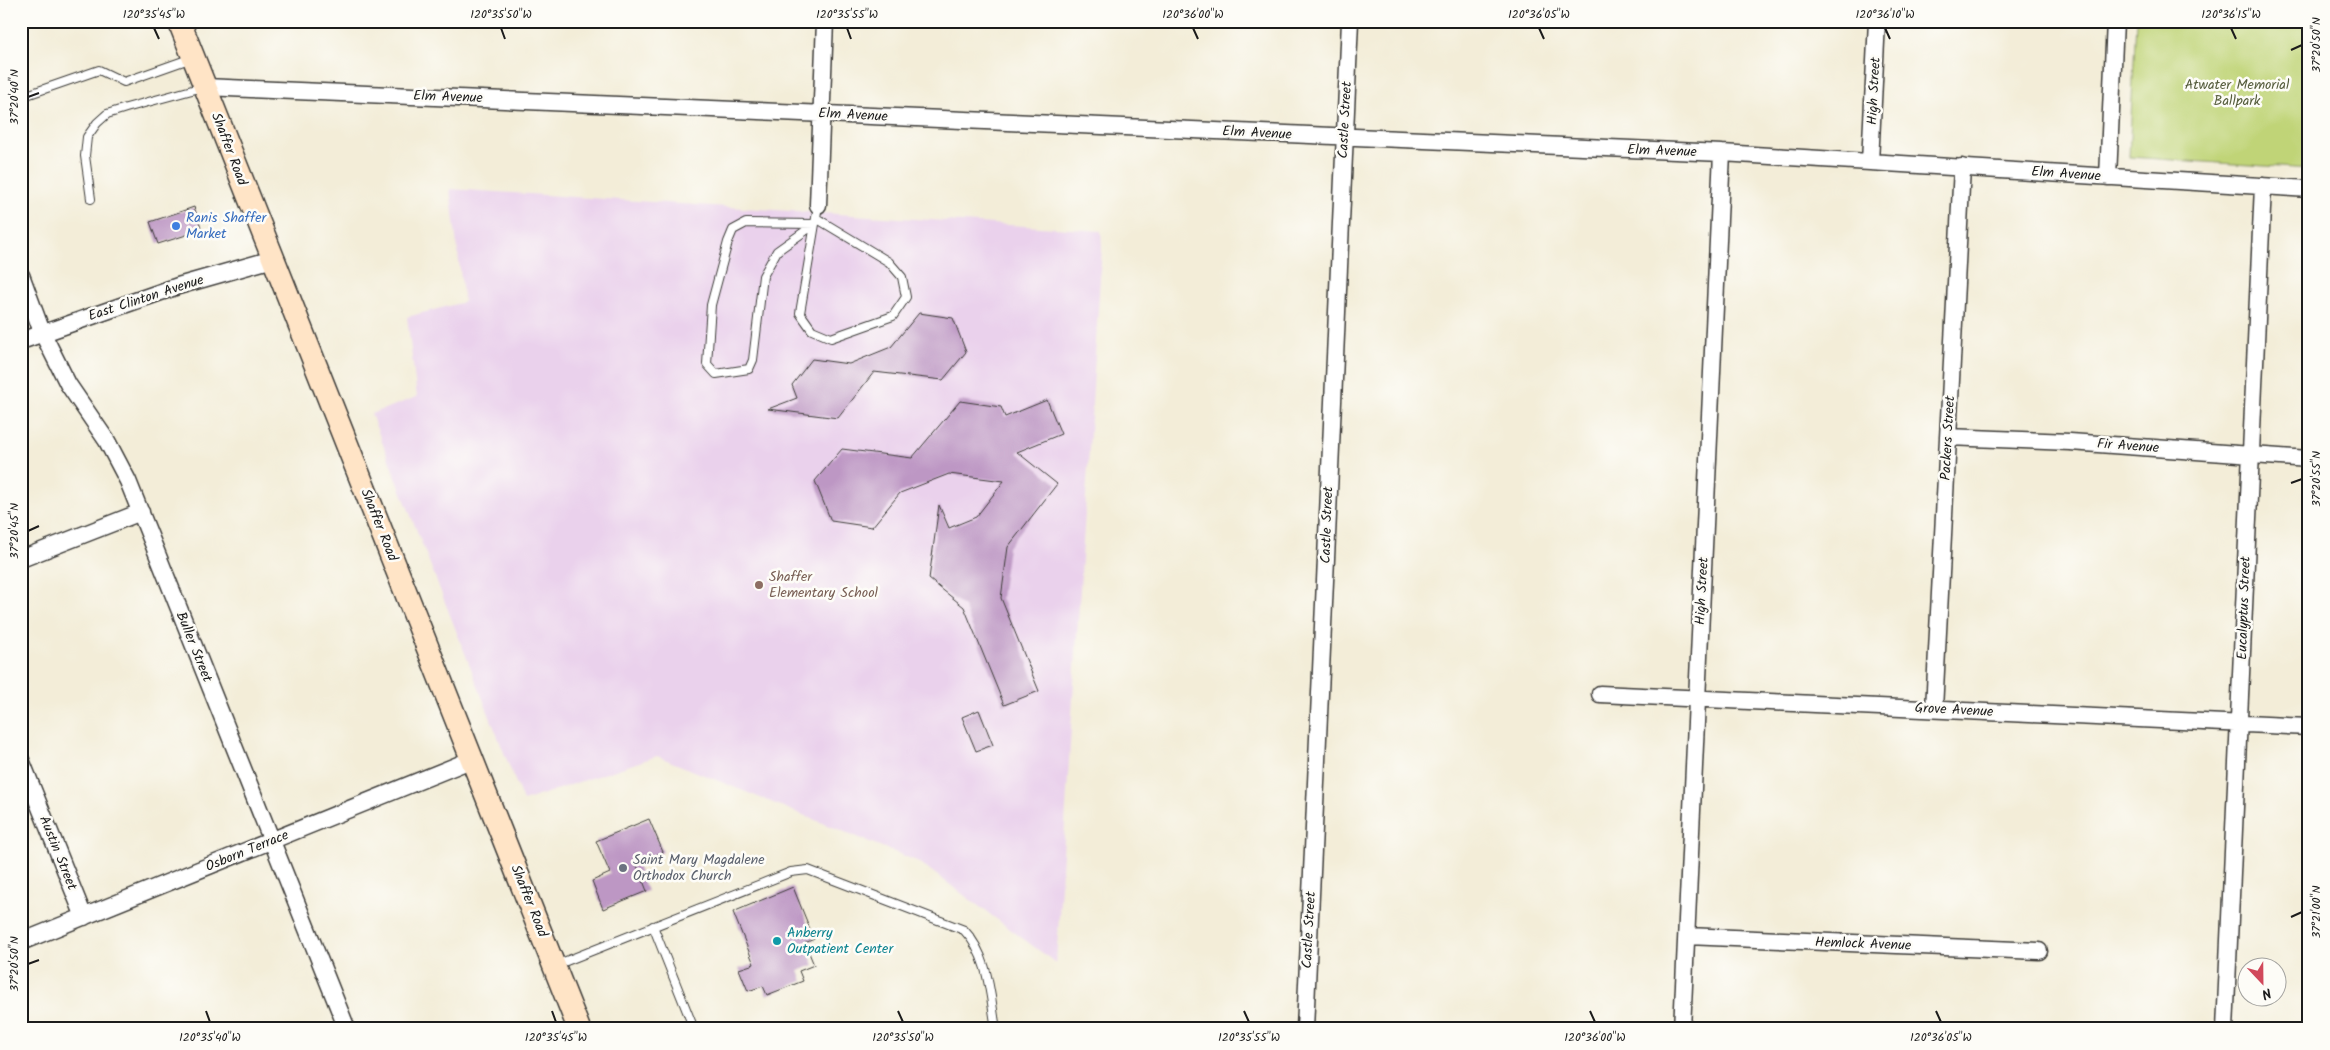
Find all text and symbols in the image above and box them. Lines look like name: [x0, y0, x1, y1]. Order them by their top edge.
text: 120°35'45"W: [123, 5, 185, 24]
text: 120°35'50"W: [470, 5, 532, 24]
text: 120°35'55"W: [816, 5, 878, 24]
text: 120°36'00"W: [1162, 5, 1224, 24]
text: 120°36'05"W: [1508, 5, 1570, 24]
text: 120°36'10"W: [1855, 5, 1915, 24]
text: 120°36'15"W: [2201, 5, 2261, 24]
text: 37°20'50"N: [2307, 17, 2326, 73]
street label: High Street: [1861, 56, 1887, 126]
text: 37°20'40"N: [5, 69, 24, 125]
park label: Atwater Memorial Ballpark: [2185, 74, 2290, 112]
street label: Castle Street: [1332, 80, 1358, 159]
street label: Elm Avenue: [413, 85, 484, 109]
street label: Elm Avenue: [818, 102, 889, 128]
street label: Shaffer Road: [205, 109, 253, 190]
street label: Elm Avenue: [1222, 120, 1293, 146]
street label: Elm Avenue: [1627, 139, 1698, 163]
street label: Elm Avenue: [2031, 161, 2102, 187]
place label: Ranis Shaffer Market: [186, 207, 267, 245]
marker: Ranis Shaffer Market: [170, 220, 182, 232]
street label: East Clinton Avenue: [85, 269, 207, 327]
street label: Packers Street: [1935, 394, 1961, 481]
street label: Fir Avenue: [2096, 433, 2160, 459]
text: 37°20'55"N: [2307, 451, 2326, 507]
street label: Shaffer Road: [354, 485, 404, 566]
street label: Castle Street: [1315, 485, 1339, 564]
text: 37°20'45"N: [5, 503, 24, 559]
street label: Eucalyptus Street: [2231, 555, 2257, 660]
street label: High Street: [1689, 556, 1715, 626]
place label: Shaffer Elementary School: [769, 566, 878, 604]
marker: Shaffer Elementary School: [753, 579, 765, 591]
street label: Buller Street: [170, 608, 218, 686]
street label: Grove Avenue: [1914, 697, 1994, 723]
street label: Austin Street: [33, 812, 83, 894]
street label: Osborn Terrace: [202, 824, 293, 878]
place label: Saint Mary Magdalene Orthodox Church: [633, 849, 765, 887]
street label: Shaffer Road: [504, 861, 554, 942]
marker: Saint Mary Magdalene Orthodox Church: [617, 862, 629, 874]
text: 37°21'00"N: [2307, 885, 2326, 939]
street label: Castle Street: [1296, 890, 1322, 969]
place label: Anberry Outpatient Center: [787, 922, 894, 960]
street label: Hemlock Avenue: [1815, 931, 1912, 957]
marker: Anberry Outpatient Center: [771, 935, 783, 947]
text: 37°20'50"N: [5, 936, 24, 992]
north arrow: [2238, 958, 2288, 1008]
text: N: [2258, 981, 2275, 1005]
text: 120°35'40"W: [179, 1028, 241, 1047]
text: 120°35'45"W: [525, 1028, 587, 1047]
text: 120°35'50"W: [872, 1028, 934, 1047]
text: 120°35'55"W: [1218, 1028, 1280, 1047]
text: 120°36'00"W: [1564, 1028, 1626, 1047]
text: 120°36'05"W: [1910, 1028, 1972, 1047]

